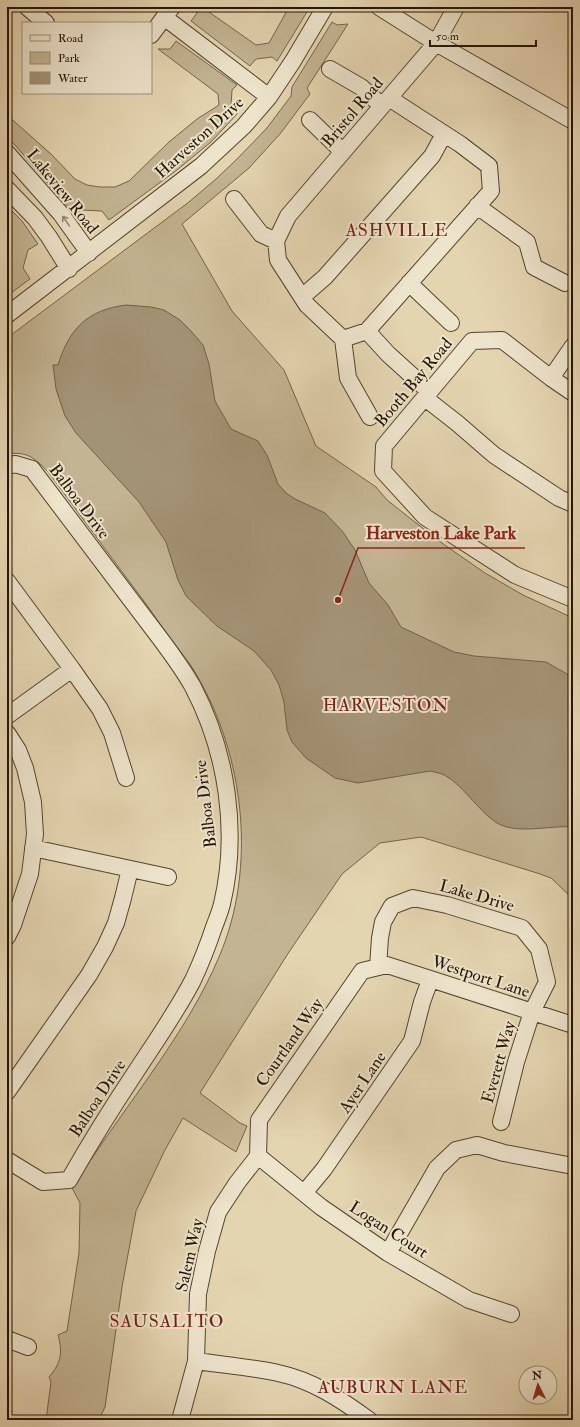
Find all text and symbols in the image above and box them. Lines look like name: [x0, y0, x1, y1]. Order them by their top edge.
legend: [22, 22, 152, 94]
scale bar: [430, 22, 536, 48]
text: 50 m: [436, 29, 460, 44]
text: Road: [58, 31, 83, 46]
text: Park: [58, 51, 80, 66]
text: Water: [57, 71, 88, 86]
street label: Bristol Road: [317, 73, 388, 152]
street label: Harveston Drive: [151, 92, 248, 183]
street label: Lakeview Road: [22, 145, 103, 238]
one-way arrow: [62, 216, 70, 227]
district label: ASHVILLE: [344, 219, 449, 242]
street label: Booth Bay Road: [370, 333, 458, 432]
street label: Balboa Drive: [45, 460, 115, 543]
callout: Harveston Lake Park: [358, 518, 525, 548]
text: Harveston Lake Park: [366, 522, 517, 545]
district label: HARVESTON: [323, 694, 449, 717]
street label: Balboa Drive: [190, 759, 221, 849]
street label: Lake Drive: [437, 875, 517, 916]
street label: Westport Lane: [428, 950, 532, 1003]
street label: Courtland Way: [251, 993, 329, 1091]
street label: Everett Way: [477, 1018, 521, 1106]
street label: Ayer Lane: [334, 1047, 392, 1119]
street label: Balboa Drive: [65, 1055, 130, 1141]
street label: Logan Court: [345, 1196, 432, 1263]
street label: Salem Way: [171, 1216, 209, 1294]
district label: SAUSALITO: [110, 1310, 224, 1333]
north arrow: [518, 1365, 558, 1405]
text: N: [531, 1369, 544, 1383]
district label: AUBURN LANE: [317, 1376, 468, 1399]

